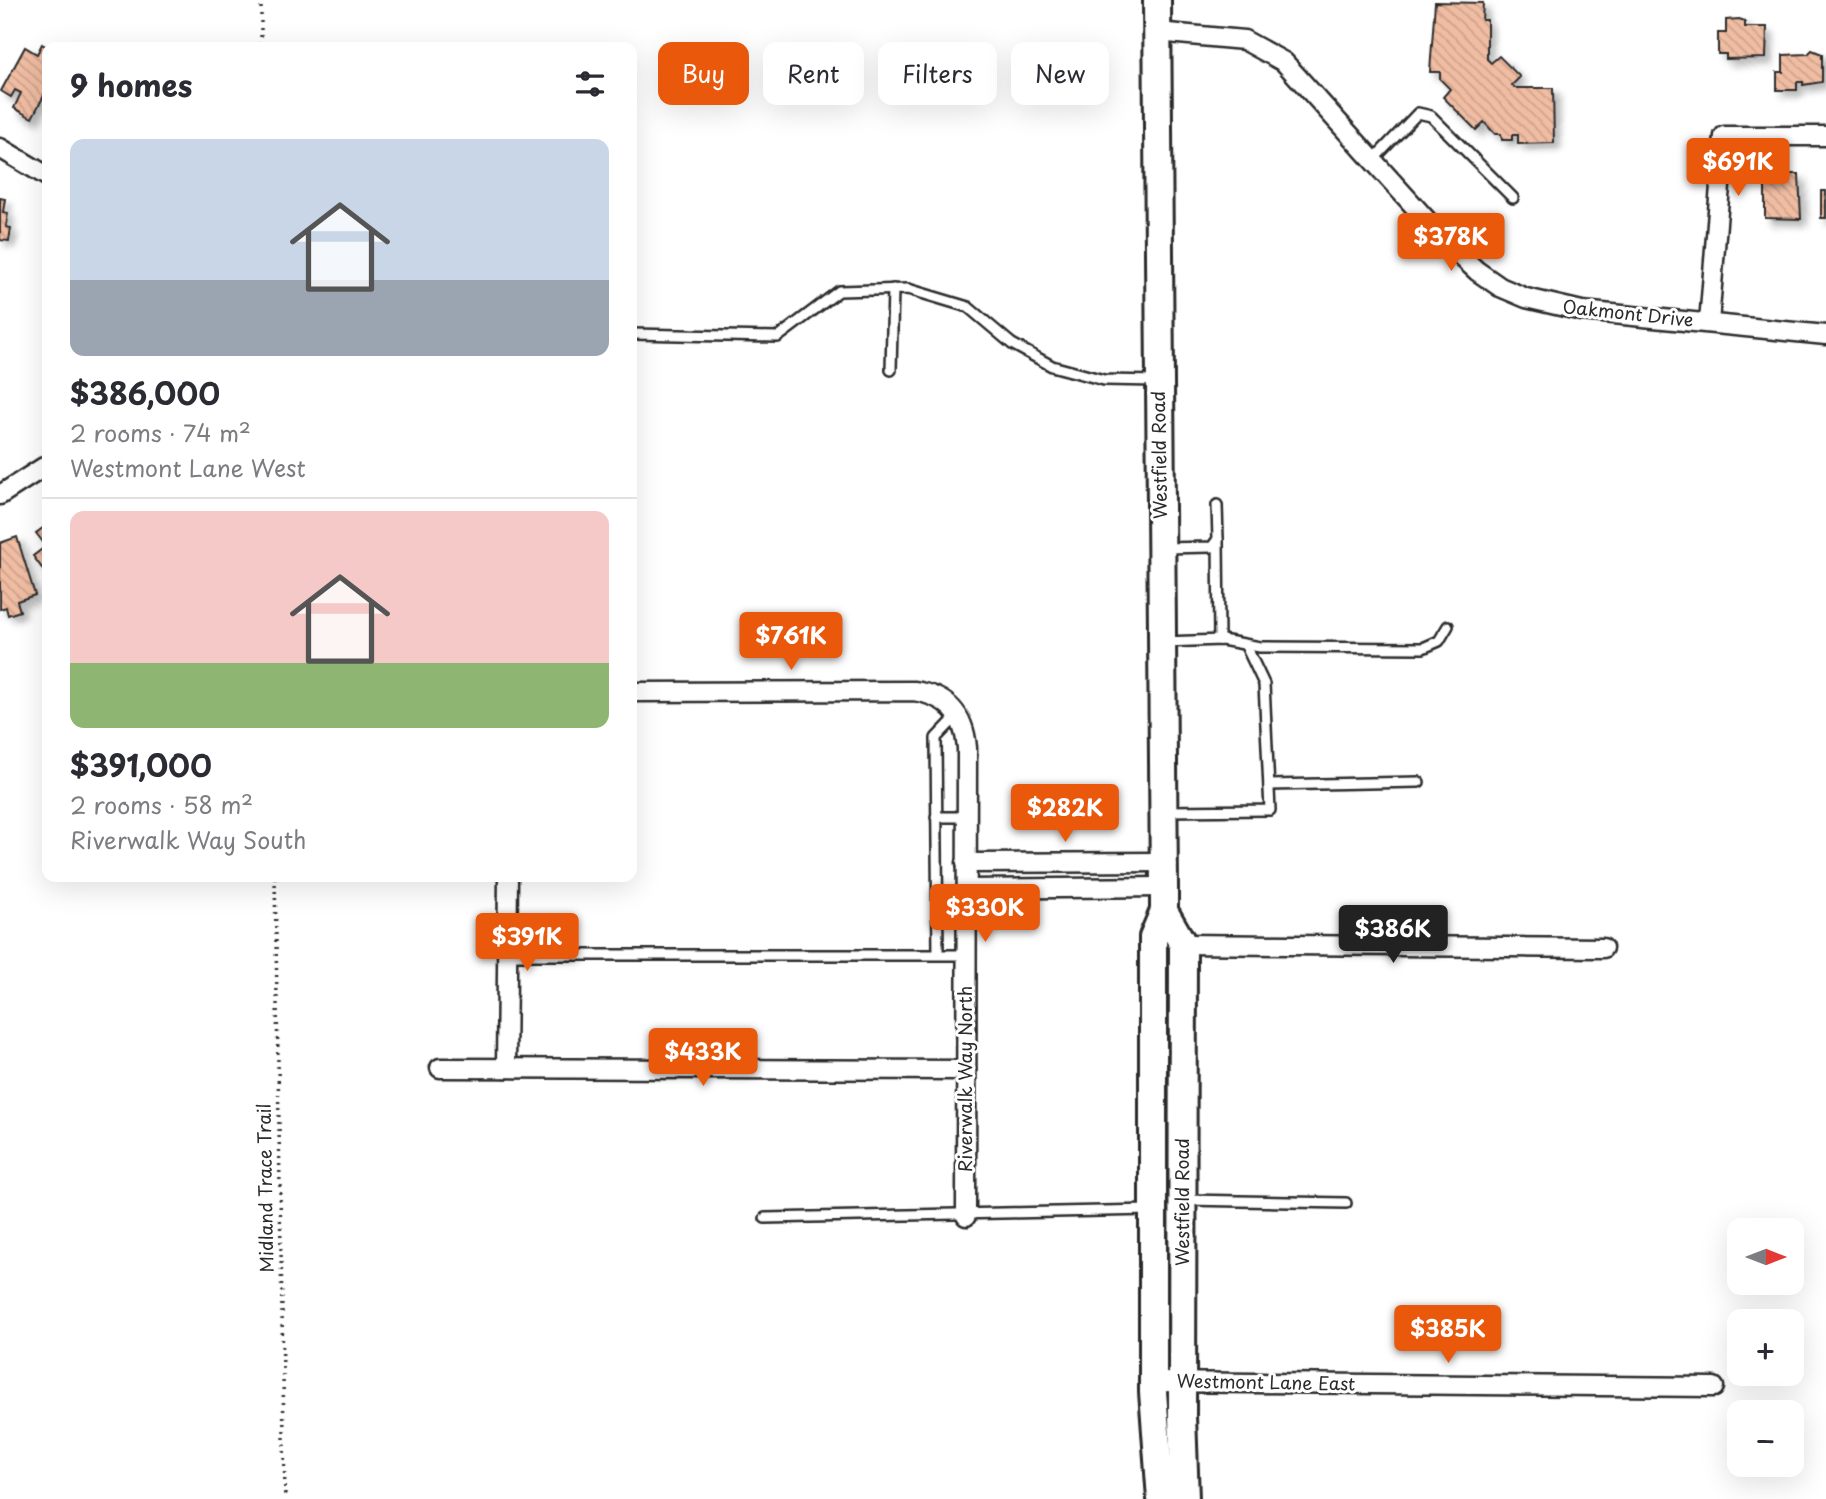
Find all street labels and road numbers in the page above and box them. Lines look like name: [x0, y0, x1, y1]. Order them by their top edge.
street label: Oakmont Drive: [1561, 292, 1695, 333]
street label: Westfield Road: [1144, 391, 1173, 519]
street label: Riverwalk Way North: [951, 986, 978, 1172]
street label: Midland Trace Trail: [250, 1103, 279, 1273]
street label: Westfield Road: [1168, 1138, 1195, 1266]
street label: Westmont Lane East: [1176, 1366, 1356, 1397]

